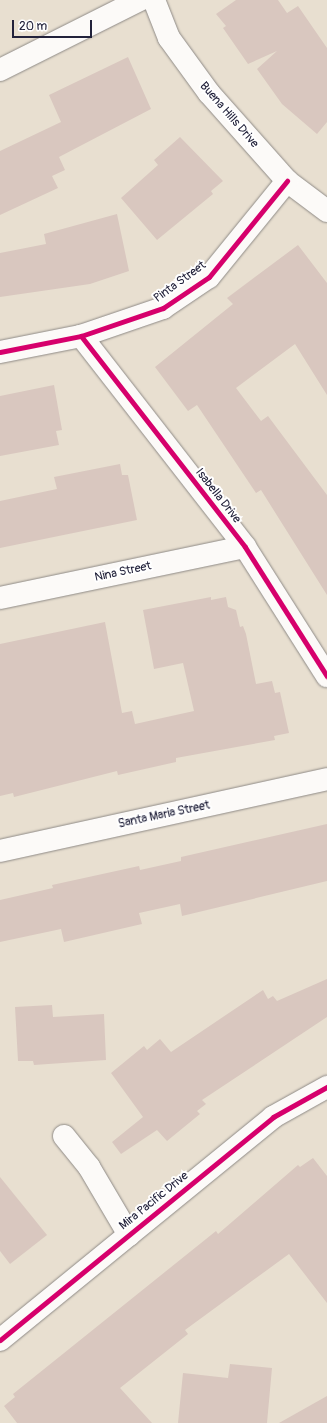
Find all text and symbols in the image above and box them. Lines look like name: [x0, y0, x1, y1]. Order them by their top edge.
scale bar: [14, 12, 94, 38]
text: 20 m: [19, 19, 47, 34]
street label: Buena Hills Drive: [196, 79, 262, 151]
street label: Pinta Street: [151, 258, 209, 306]
street label: Isabella Drive: [192, 466, 244, 526]
street label: Nina Street: [93, 559, 153, 585]
street label: Santa Maria Street: [117, 798, 211, 832]
street label: Mira Pacific Drive: [117, 1169, 191, 1233]

